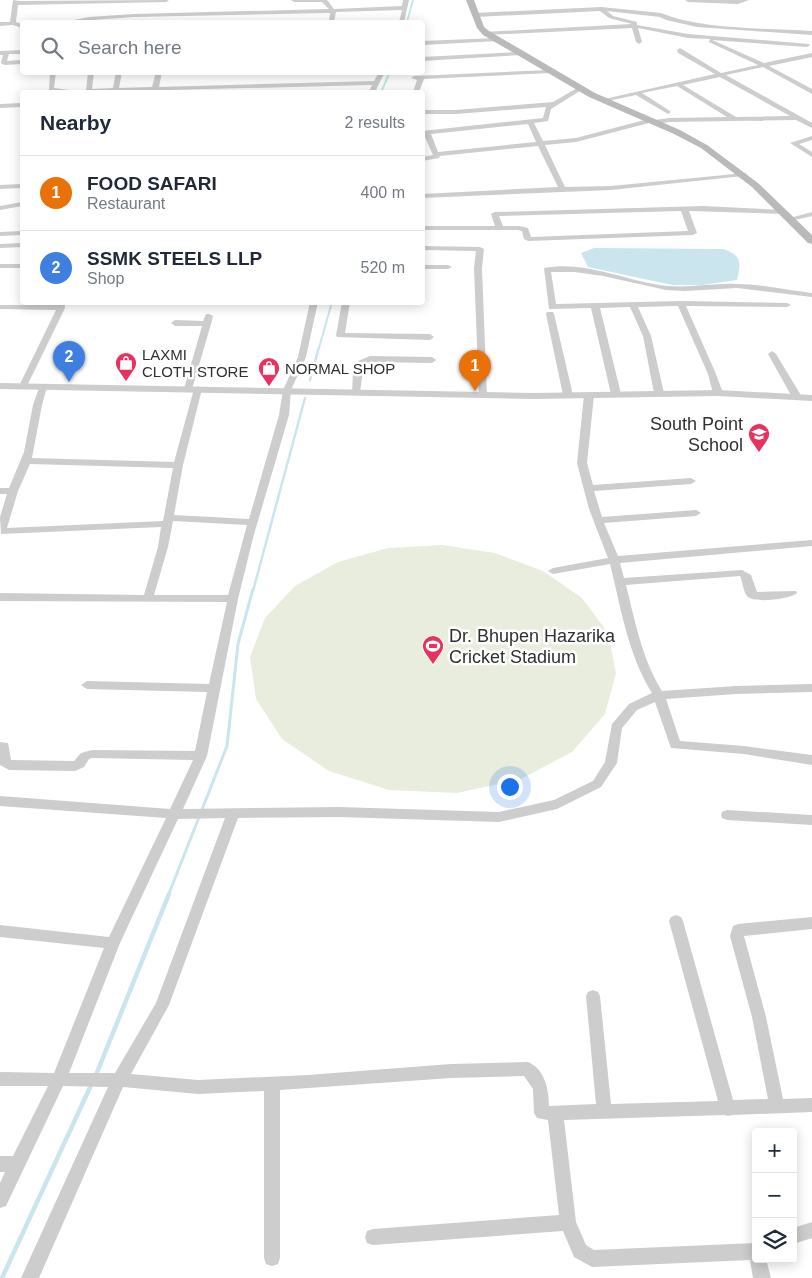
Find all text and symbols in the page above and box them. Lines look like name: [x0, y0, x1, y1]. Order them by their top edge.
search box: [20, 20, 425, 75]
icon: search: [38, 34, 66, 62]
text: Search here: [78, 37, 182, 58]
text: Nearby: [40, 111, 111, 134]
text: 2 results: [345, 114, 405, 131]
text: FOOD SAFARI: [87, 173, 217, 194]
text: 1: [52, 184, 60, 201]
text: 400 m: [361, 184, 405, 201]
text: Restaurant: [87, 195, 165, 212]
text: SSMK STEELS LLP: [87, 248, 262, 269]
text: 2: [52, 259, 60, 276]
text: 520 m: [361, 259, 405, 276]
text: Shop: [87, 270, 124, 287]
pin: 2: [53, 341, 85, 382]
place label: LAXMI CLOTH STORE: [142, 346, 248, 380]
pin: 1: [459, 350, 491, 391]
shop icon: LAXMI CLOTH STORE: [114, 351, 138, 382]
shop icon: NORMAL SHOP: [257, 356, 281, 387]
place label: NORMAL SHOP: [285, 360, 395, 377]
place label: South Point School: [650, 414, 743, 455]
school or university icon: South Point School: [747, 422, 771, 453]
place label: Dr. Bhupen Hazarika Cricket Stadium: [449, 626, 616, 667]
sports icon: Dr. Bhupen Hazarika Cricket Stadium: [421, 634, 445, 665]
your location: [497, 774, 523, 800]
map controls: [752, 1128, 797, 1263]
button: +: [752, 1128, 797, 1173]
button: −: [752, 1173, 797, 1218]
button: layers: [752, 1218, 797, 1263]

